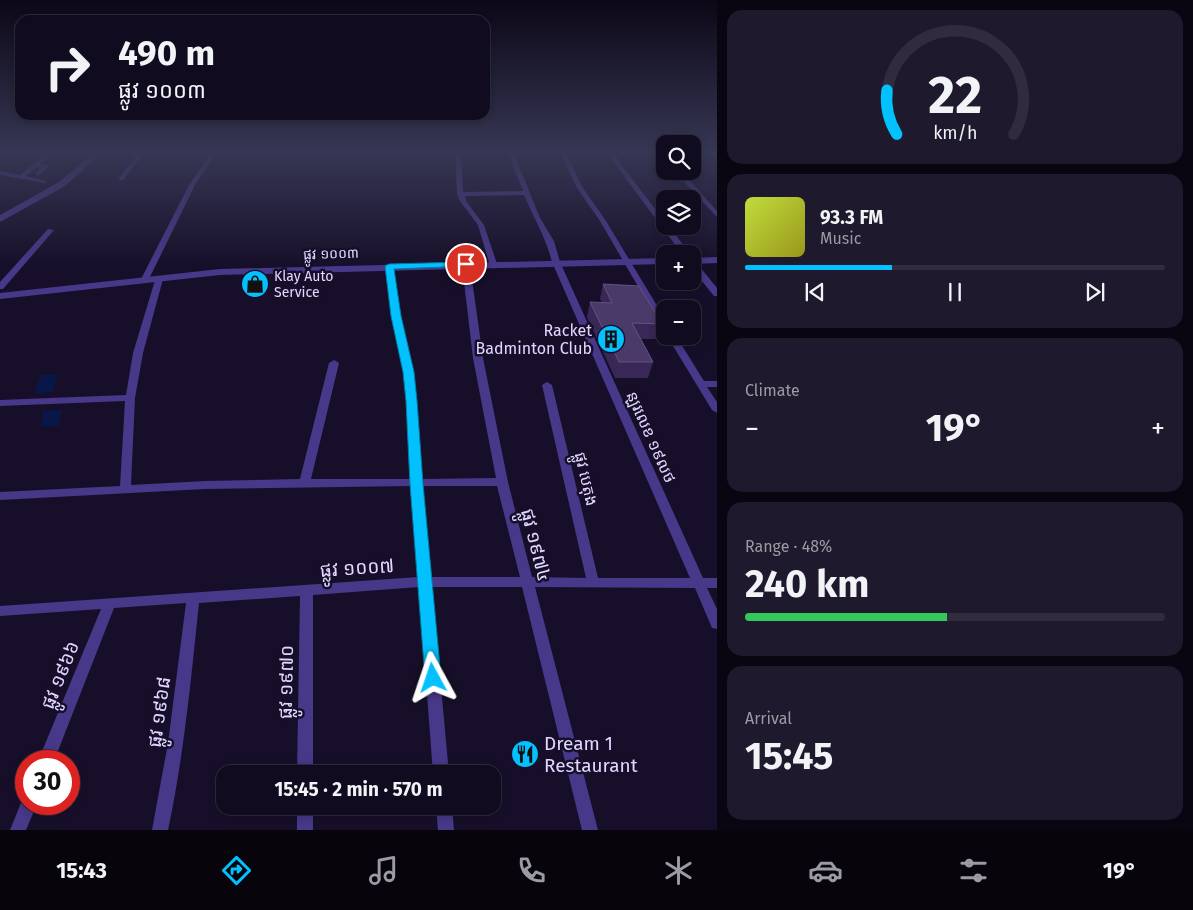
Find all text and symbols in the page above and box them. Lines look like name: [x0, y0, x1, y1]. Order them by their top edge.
text: 490 m: [118, 32, 215, 74]
icon: right: [35, 35, 100, 100]
text: 22: [928, 64, 982, 127]
text: ផ្លូវ ១០០៣: [118, 77, 206, 104]
text: km/h: [933, 122, 977, 144]
map controls: [656, 135, 701, 345]
button: search: [656, 135, 701, 180]
button: layers: [656, 190, 701, 235]
text: 93.3 FM: [820, 206, 883, 229]
text: Music: [820, 229, 861, 248]
pin: [445, 243, 487, 285]
street label: ផ្លូវ ១០០៣: [303, 245, 359, 267]
button: +: [656, 245, 701, 290]
icon: arrive: [452, 250, 480, 278]
place label: Klay Auto Service: [274, 268, 333, 301]
shop icon: Klay Auto Service: [240, 269, 270, 299]
icon: previous: [801, 278, 829, 306]
icon: pause: [941, 278, 969, 306]
icon: next: [1081, 278, 1109, 306]
button: −: [656, 300, 701, 345]
place label: Racket Badminton Club: [476, 321, 592, 358]
building icon: Racket Badminton Club: [596, 324, 626, 354]
text: Climate: [745, 381, 800, 400]
street label: ន្ឡរលេខ ១៩លថ: [622, 388, 680, 486]
text: 19°: [926, 405, 984, 451]
text: −: [745, 412, 759, 445]
text: +: [1151, 412, 1165, 445]
street label: ផ្លូវ បេតុង: [566, 450, 601, 509]
street label: ផ្លូវ ១៩៧៤: [510, 506, 556, 585]
text: Range · 48%: [745, 537, 832, 556]
street label: ផ្លូវ ១០០៧: [319, 554, 395, 588]
text: 240 km: [745, 561, 869, 607]
street label: ផ្លូវ ១៩៦៦: [36, 638, 89, 715]
street label: ផ្លូវ ១៩៧០: [274, 645, 304, 719]
position arrow: [406, 651, 458, 703]
street label: ផ្លូវ ១៩៦៨: [143, 675, 181, 750]
text: Arrival: [745, 709, 792, 728]
place label: Dream 1 Restaurant: [544, 732, 638, 777]
text: 15:45: [745, 733, 833, 779]
restaurant icon: Dream 1 Restaurant: [510, 739, 540, 769]
speed limit sign: 30: [15, 750, 80, 815]
text: 15:45 · 2 min · 570 m: [274, 778, 443, 801]
icon: directions: [219, 853, 254, 888]
icon: music: [366, 853, 401, 888]
icon: phone: [514, 853, 549, 888]
icon: climate: [661, 853, 696, 888]
icon: car: [808, 853, 843, 888]
icon: filters: [956, 853, 991, 888]
text: 15:43: [56, 857, 107, 884]
text: 19°: [1103, 857, 1137, 884]

